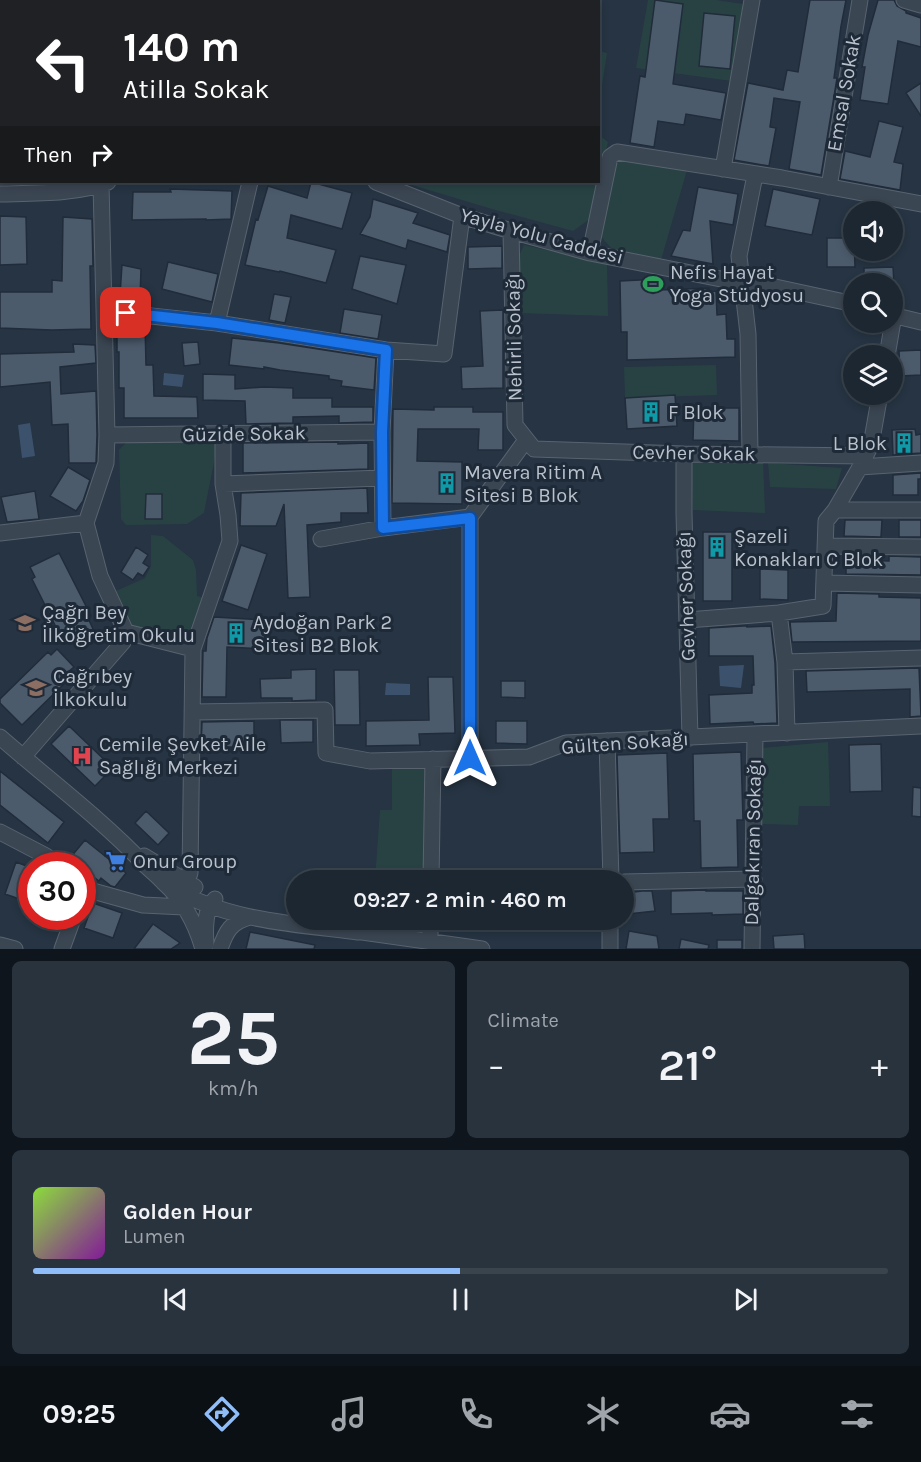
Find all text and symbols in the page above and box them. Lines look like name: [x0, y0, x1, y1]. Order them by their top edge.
text: 140 m: [123, 22, 240, 72]
icon: left: [24, 24, 102, 102]
street label: Emsal Sokak: [822, 33, 866, 153]
text: Atilla Sokak: [123, 73, 269, 105]
icon: right: [85, 138, 118, 171]
text: Then: [24, 142, 73, 168]
map controls: [843, 201, 903, 405]
button: sound: [843, 201, 903, 261]
street label: Yayla Yolu Caddesi: [458, 203, 626, 269]
place label: Nefis Hayat Yoga Stüdyosu: [670, 261, 804, 307]
sports icon: Nefis Hayat Yoga Stüdyosu: [641, 272, 665, 296]
street label: Nehirli Sokağı: [501, 273, 527, 401]
button: search: [843, 273, 903, 333]
pin: [100, 287, 151, 338]
icon: arrive: [109, 296, 142, 329]
button: layers: [843, 345, 903, 405]
building icon: F Blok: [639, 400, 663, 424]
place label: F Blok: [668, 401, 723, 424]
street label: Güzide Sokak: [182, 421, 306, 447]
building icon: L Blok: [892, 431, 916, 455]
place label: L Blok: [833, 432, 887, 455]
street label: Cevher Sokak: [632, 440, 756, 466]
place label: Mavera Ritim A Sitesi B Blok: [464, 461, 602, 507]
building icon: Mavera Ritim A Sitesi B Blok: [435, 471, 459, 495]
place label: Şazeli Konakları C Blok: [734, 525, 883, 571]
street label: Gevher Sokağı: [672, 531, 700, 661]
building icon: Şazeli Konakları C Blok: [705, 535, 729, 559]
place label: Çağrı Bey İlköğretim Okulu: [42, 601, 195, 647]
school or university icon: Çağrı Bey İlköğretim Okulu: [13, 611, 37, 635]
place label: Aydoğan Park 2 Sitesi B2 Blok: [253, 611, 392, 657]
building icon: Aydoğan Park 2 Sitesi B2 Blok: [224, 621, 248, 645]
place label: Cağrıbey İlkokulu: [53, 665, 132, 711]
school or university icon: Cağrıbey İlkokulu: [24, 676, 48, 700]
position arrow: [438, 726, 502, 790]
street label: Gülten Sokağı: [560, 727, 690, 759]
place label: Cemile Şevket Aile Sağlığı Merkezi: [99, 733, 266, 779]
hospital icon: Cemile Şevket Aile Sağlığı Merkezi: [70, 744, 94, 768]
street label: Dalgakıran Sokağı: [740, 758, 766, 926]
supermarket icon: Onur Group: [104, 849, 128, 873]
place label: Onur Group: [133, 850, 237, 873]
speed limit sign: 30: [18, 852, 96, 930]
text: 09:27 · 2 min · 460 m: [353, 887, 567, 913]
text: 25: [187, 992, 280, 1084]
text: Climate: [488, 1009, 559, 1032]
text: 21°: [658, 1039, 718, 1091]
text: −: [488, 1046, 505, 1084]
text: +: [871, 1046, 888, 1084]
text: km/h: [208, 1077, 259, 1100]
text: Golden Hour: [123, 1199, 252, 1225]
text: Lumen: [123, 1225, 186, 1248]
icon: previous: [159, 1283, 192, 1316]
icon: pause: [444, 1283, 477, 1316]
icon: next: [729, 1283, 762, 1316]
icon: directions: [201, 1393, 243, 1435]
icon: music: [328, 1393, 370, 1435]
icon: phone: [455, 1393, 497, 1435]
icon: climate: [582, 1393, 624, 1435]
icon: car: [709, 1393, 751, 1435]
icon: filters: [836, 1393, 878, 1435]
text: 09:25: [43, 1398, 115, 1430]

